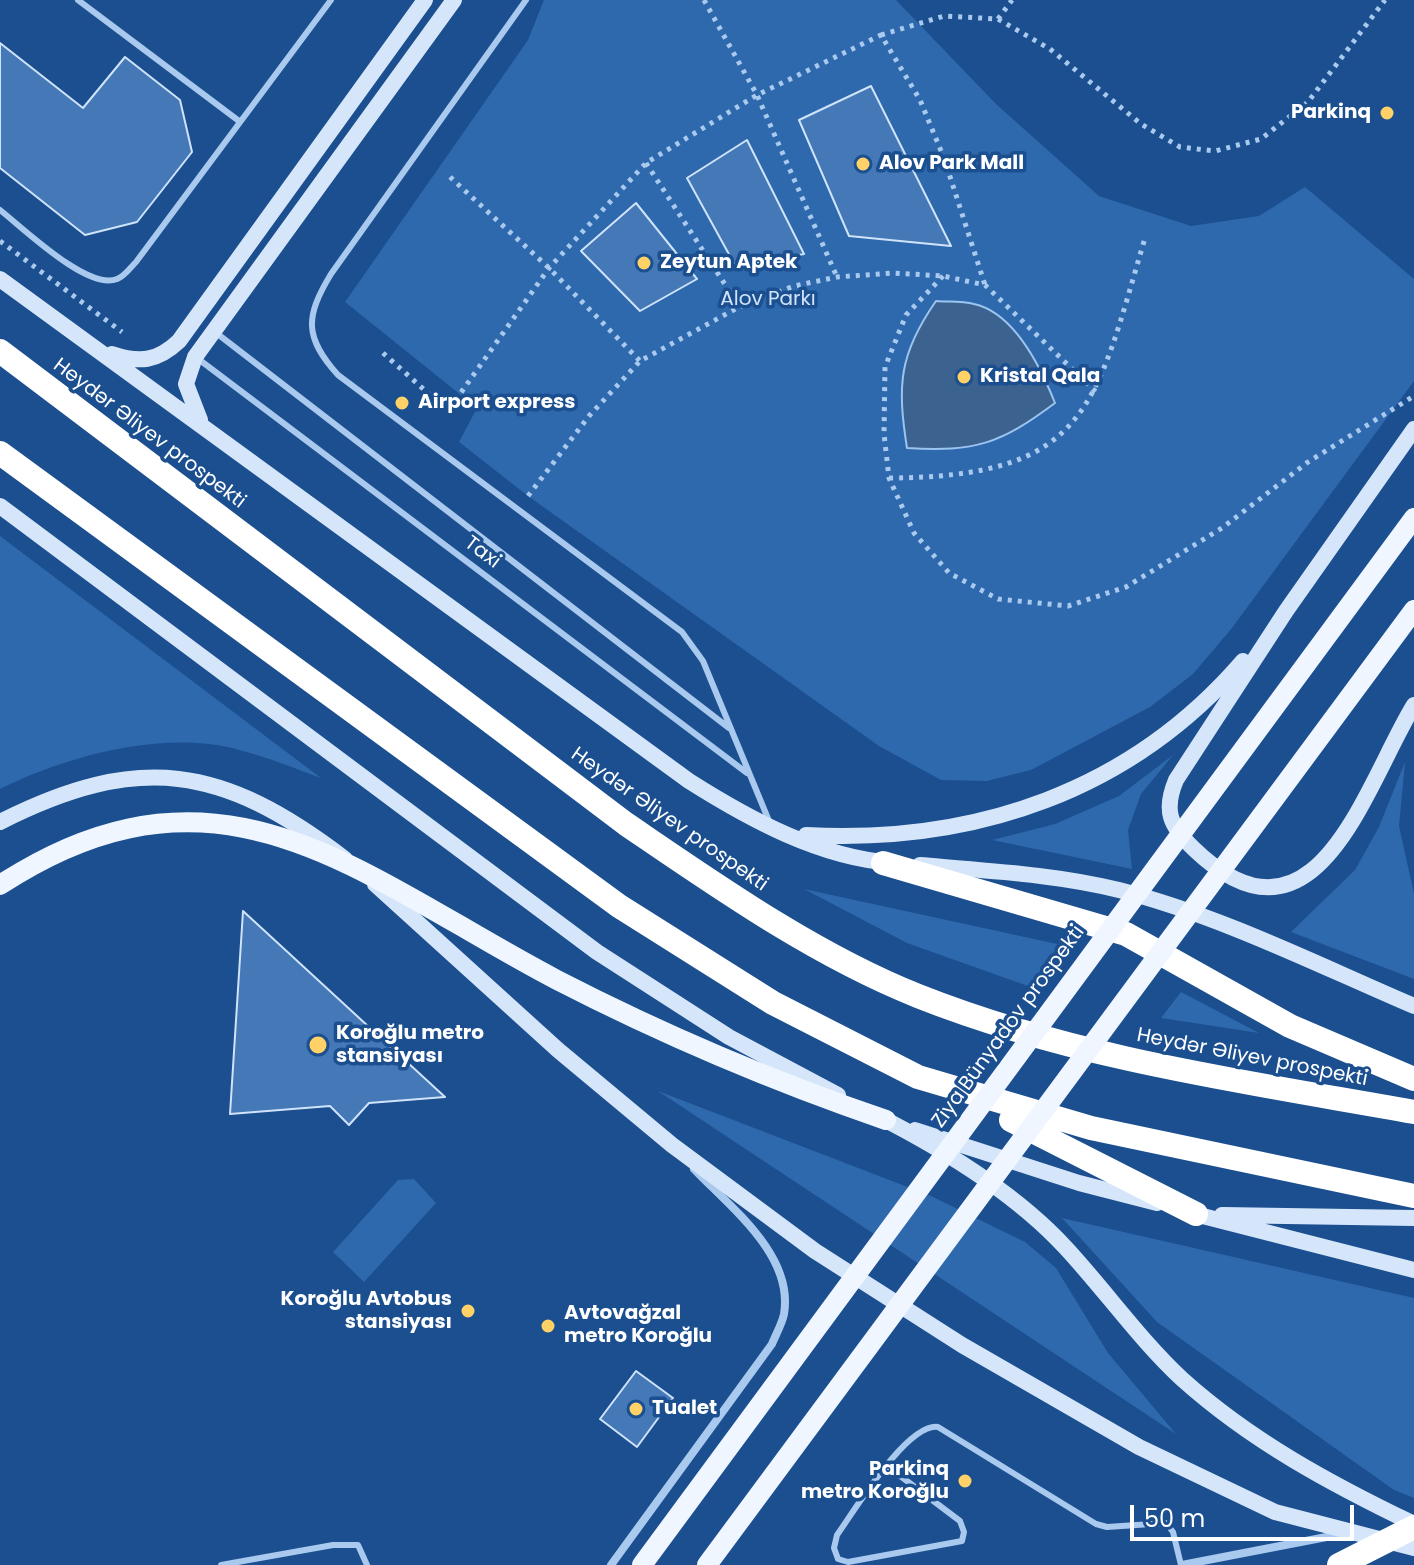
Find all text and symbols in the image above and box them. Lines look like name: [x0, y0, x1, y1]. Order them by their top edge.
place label: Parkinq: [1291, 101, 1371, 125]
marker: Parkinq: [1378, 104, 1396, 122]
place label: Alov Park Mall: [879, 152, 1024, 176]
marker: Alov Park Mall: [854, 155, 872, 173]
place label: Zeytun Aptek: [660, 251, 797, 275]
marker: Zeytun Aptek: [635, 254, 653, 272]
park label: Alov Parkı: [720, 288, 816, 312]
street label: Heydər Əliyev prospekti: [48, 354, 250, 514]
place label: Kristal Qala: [980, 365, 1100, 389]
marker: Kristal Qala: [955, 368, 973, 386]
place label: Airport express: [418, 391, 575, 415]
marker: Airport express: [393, 394, 411, 412]
street label: Taxi: [459, 532, 505, 574]
street label: Heydər Əliyev prospekti: [566, 743, 772, 897]
street label: Ziya Bünyadov prospekti: [928, 921, 1090, 1133]
place label: Koroğlu metro stansiyası: [336, 1022, 484, 1069]
street label: Heydər Əliyev prospekti: [1135, 1024, 1369, 1092]
marker: Koroğlu metro stansiyası: [307, 1034, 329, 1056]
place label: Koroğlu Avtobus stansiyası: [280, 1288, 452, 1335]
marker: Koroğlu Avtobus stansiyası: [459, 1302, 477, 1320]
place label: Avtovağzal metro Koroğlu: [564, 1302, 712, 1349]
marker: Avtovağzal metro Koroğlu: [539, 1317, 557, 1335]
place label: Tualet: [652, 1397, 717, 1421]
marker: Tualet: [627, 1400, 645, 1418]
place label: Parkinq metro Koroğlu: [801, 1458, 949, 1505]
marker: Parkinq metro Koroğlu: [956, 1472, 974, 1490]
scale bar: [1134, 1489, 1358, 1539]
text: 50 m: [1144, 1502, 1205, 1535]

